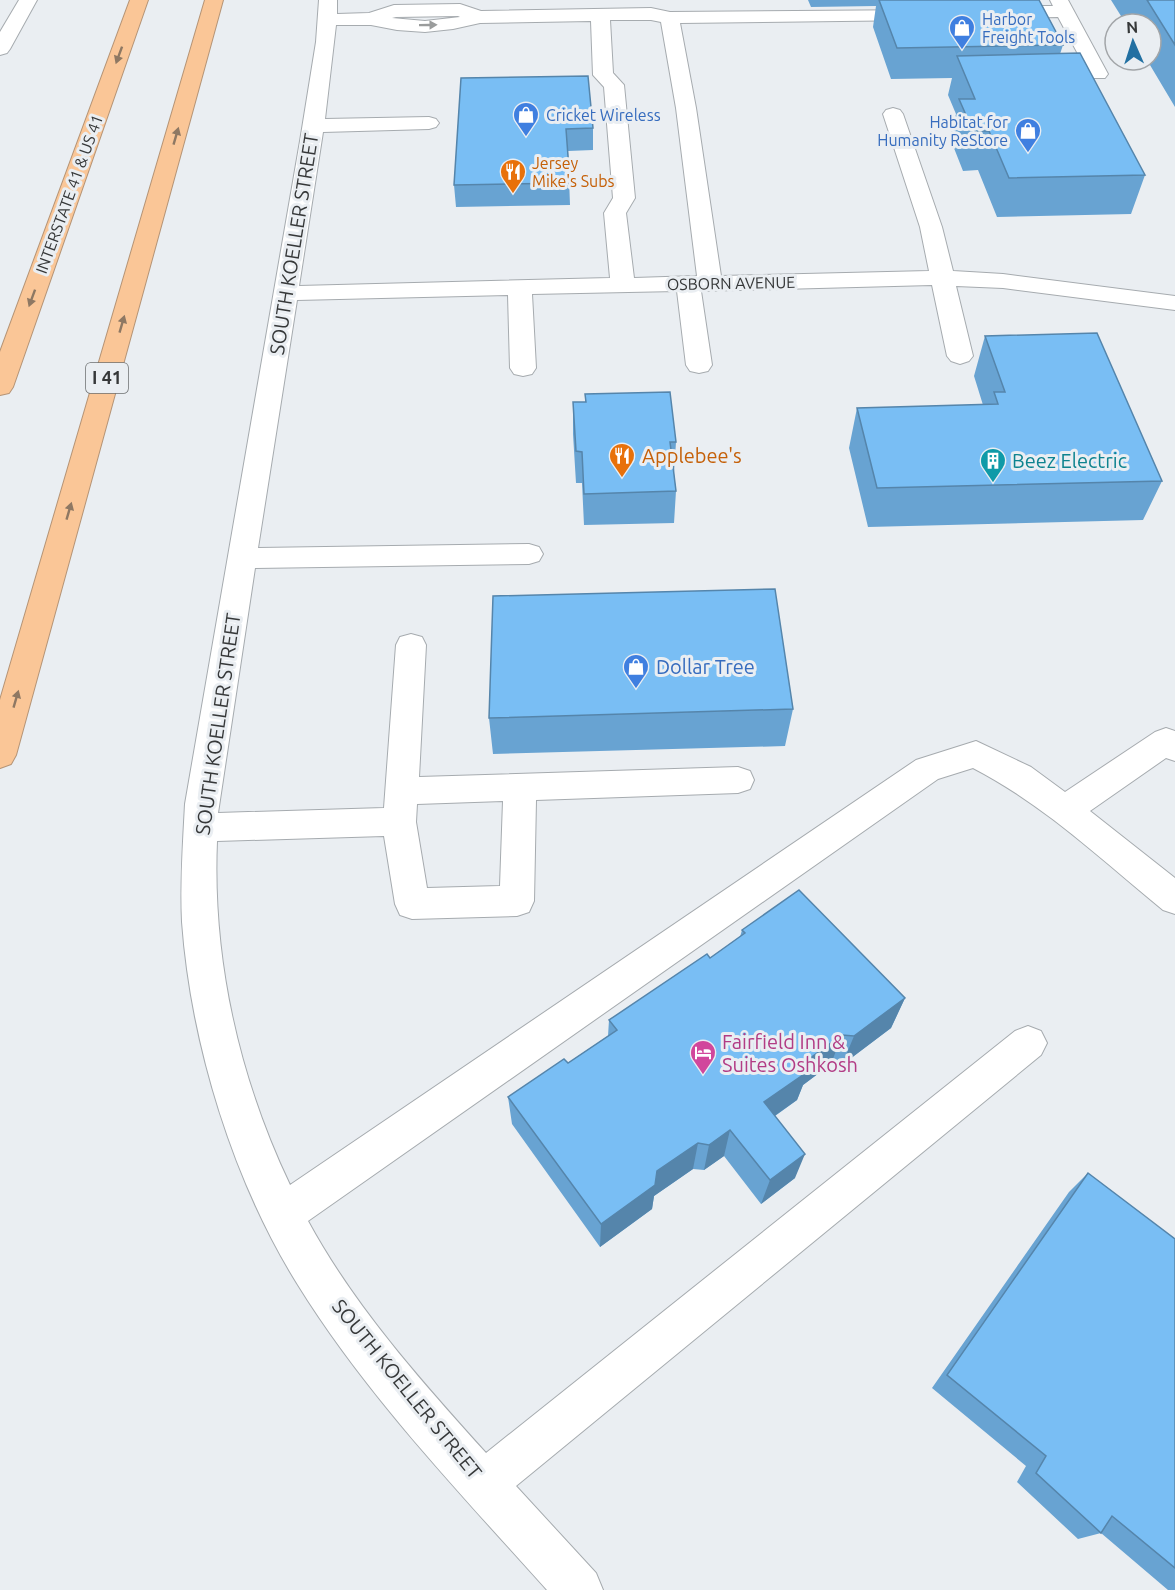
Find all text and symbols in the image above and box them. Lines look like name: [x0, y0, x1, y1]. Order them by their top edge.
place label: Harbor Freight Tools: [982, 10, 1075, 46]
north arrow: [1103, 12, 1163, 72]
shop icon: Harbor Freight Tools: [947, 13, 977, 51]
text: N: [1126, 18, 1139, 36]
one-way arrow: [419, 20, 438, 30]
one-way arrow: [113, 46, 123, 64]
shop icon: Cricket Wireless: [511, 100, 541, 138]
place label: Cricket Wireless: [546, 106, 661, 124]
street label: INTERSTATE 41 & US 41: [32, 112, 106, 276]
place label: Habitat for Humanity ReStore: [877, 113, 1008, 149]
shop icon: Habitat for Humanity ReStore: [1013, 116, 1043, 154]
one-way arrow: [171, 127, 181, 145]
street label: SOUTH KOELLER STREET: [265, 132, 322, 356]
place label: Jersey Mike's Subs: [532, 154, 615, 190]
restaurant icon: Jersey Mike's Subs: [498, 157, 528, 195]
street label: OSBORN AVENUE: [667, 273, 795, 293]
one-way arrow: [27, 289, 36, 307]
one-way arrow: [118, 314, 128, 333]
road number: I 41: [86, 363, 128, 393]
restaurant icon: Applebee's: [607, 441, 637, 479]
place label: Applebee's: [642, 444, 742, 467]
building icon: Beez Electric: [978, 446, 1008, 484]
place label: Beez Electric: [1012, 449, 1127, 472]
one-way arrow: [65, 502, 74, 520]
street label: SOUTH KOELLER STREET: [191, 611, 244, 836]
shop icon: Dollar Tree: [621, 652, 651, 690]
place label: Dollar Tree: [656, 655, 755, 678]
one-way arrow: [12, 690, 21, 708]
place label: Fairfield Inn & Suites Oshkosh: [722, 1030, 858, 1076]
hotel icon: Fairfield Inn & Suites Oshkosh: [688, 1038, 718, 1076]
street label: SOUTH KOELLER STREET: [328, 1294, 487, 1483]

